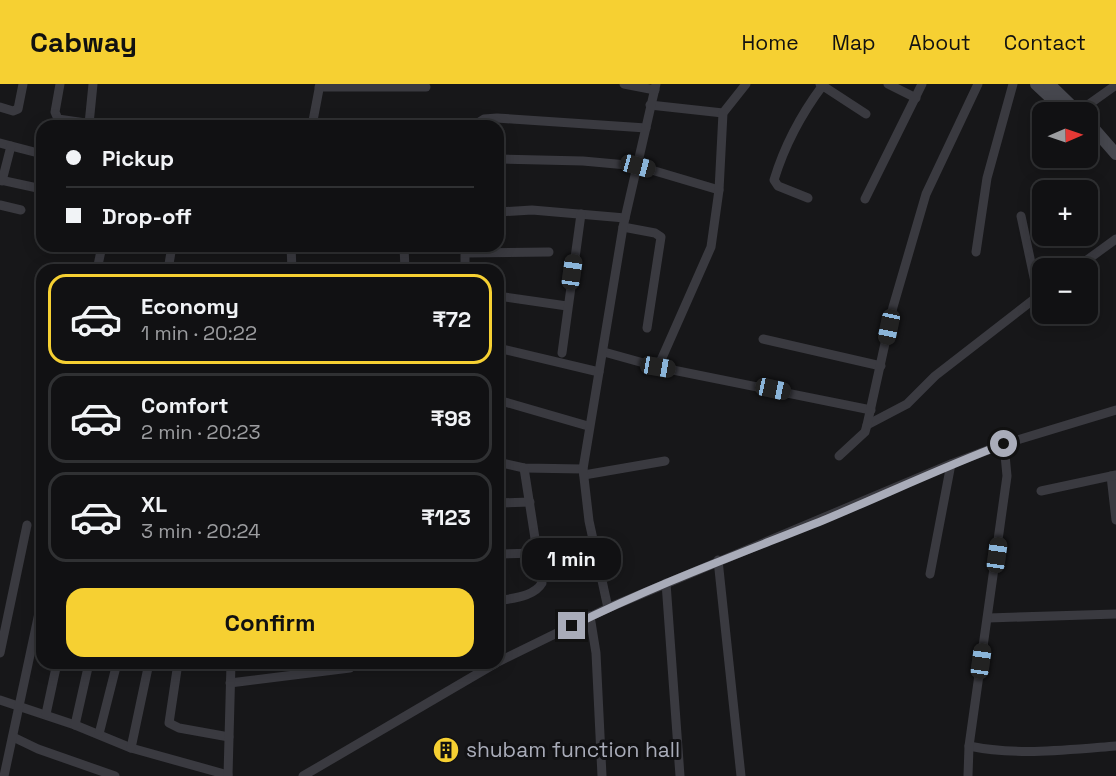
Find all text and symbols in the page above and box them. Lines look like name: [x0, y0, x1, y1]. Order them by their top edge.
text: Cabway: [30, 24, 137, 60]
text: Home: [741, 29, 799, 56]
text: Map: [832, 29, 876, 56]
text: About: [909, 29, 971, 56]
text: Contact: [1004, 29, 1086, 56]
north arrow: [1032, 102, 1098, 168]
map controls: [1032, 102, 1098, 324]
text: Pickup: [102, 144, 174, 172]
car: [618, 153, 658, 179]
button: +: [1032, 180, 1098, 246]
text: Drop-off: [102, 202, 192, 230]
car: [561, 253, 583, 291]
button: −: [1032, 258, 1098, 324]
icon: car: [69, 292, 123, 346]
text: Economy: [141, 292, 239, 320]
text: ₹72: [432, 305, 471, 333]
car: [876, 308, 902, 346]
text: 1 min · 20:22: [141, 320, 257, 346]
car: [639, 355, 677, 379]
car: [754, 376, 792, 402]
icon: car: [69, 391, 123, 445]
text: Comfort: [141, 391, 229, 419]
text: ₹98: [431, 404, 471, 432]
text: 2 min · 20:23: [141, 419, 261, 445]
route start: [990, 430, 1017, 457]
icon: car: [69, 490, 123, 544]
text: XL: [141, 490, 167, 518]
text: ₹123: [421, 503, 471, 531]
text: 3 min · 20:24: [141, 518, 261, 544]
car: [986, 536, 1008, 574]
callout: 1 min: [522, 539, 622, 581]
text: 1 min: [547, 546, 596, 572]
button: Confirm: [66, 588, 474, 657]
route end: [558, 612, 585, 639]
car: [970, 642, 992, 680]
building icon: shubam function hall: [431, 735, 461, 765]
place label: shubam function hall: [466, 736, 680, 763]

